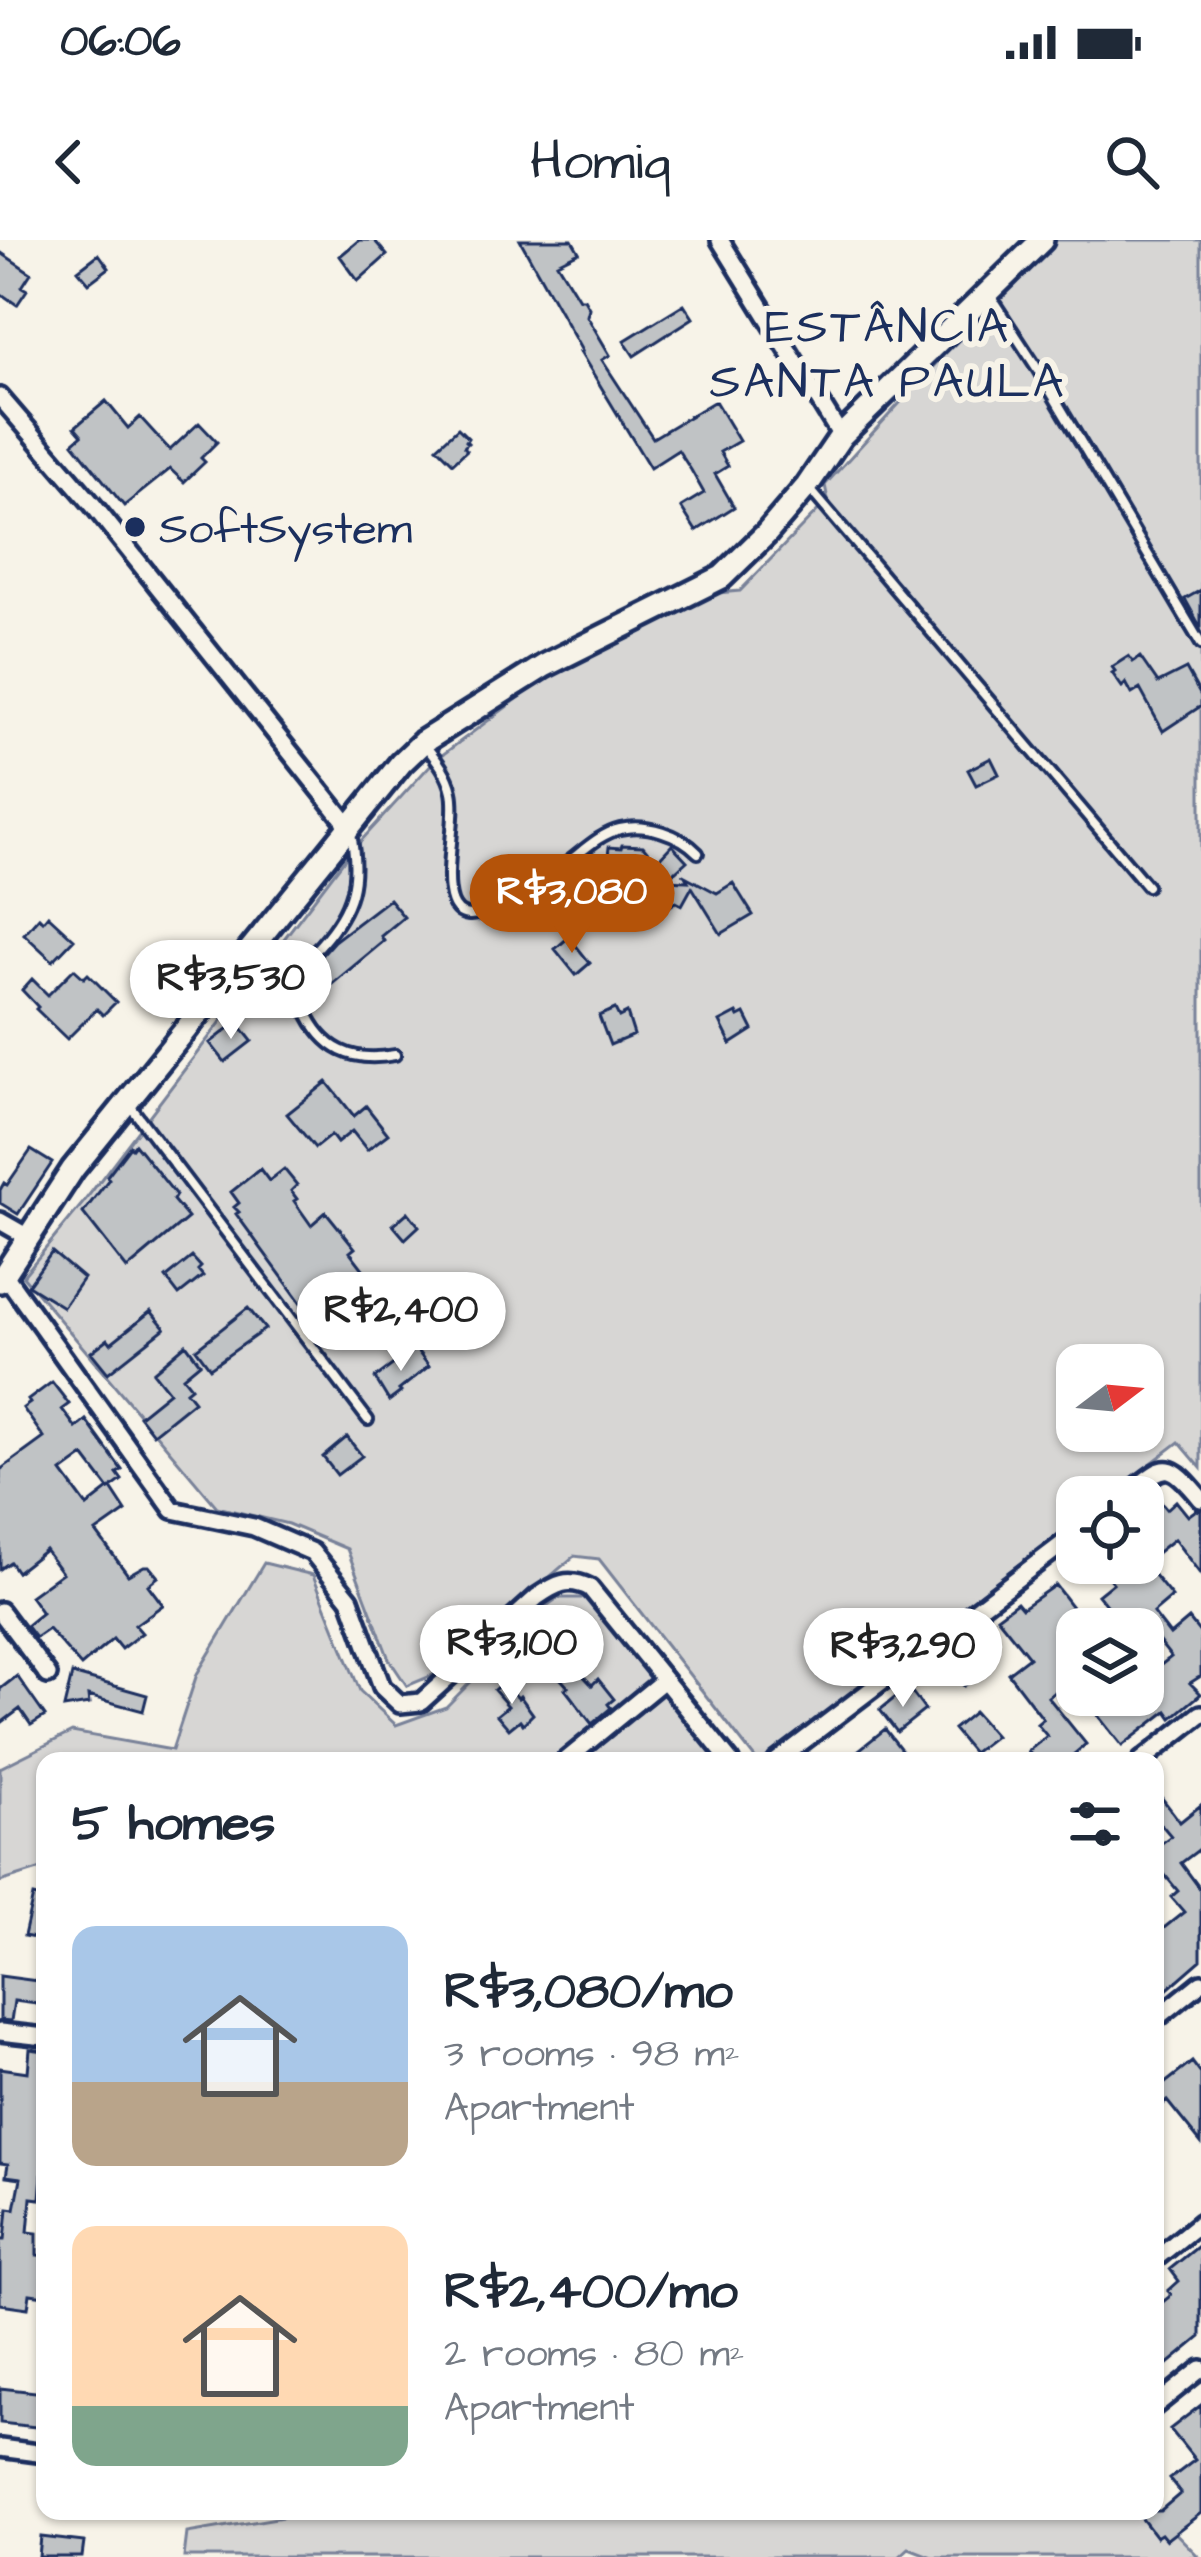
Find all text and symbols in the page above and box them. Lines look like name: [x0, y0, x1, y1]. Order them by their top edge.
text: 06:06: [60, 11, 181, 73]
text: Homiq: [530, 125, 671, 200]
icon: back: [36, 129, 102, 195]
icon: search: [1099, 129, 1165, 195]
district label: ESTÂNCIA SANTA PAULA: [710, 295, 1066, 416]
place label: SoftSystem: [159, 499, 412, 562]
marker: SoftSystem: [122, 514, 148, 540]
pin: R$3,080: [461, 854, 683, 956]
text: R$3,080: [497, 866, 647, 920]
pin: R$3,530: [120, 940, 342, 1042]
text: R$3,530: [157, 952, 305, 1006]
pin: R$2,400: [290, 1272, 512, 1374]
text: R$2,400: [324, 1284, 478, 1338]
north arrow: [1056, 1344, 1164, 1452]
map controls: [1056, 1344, 1164, 1716]
button: locate: [1056, 1476, 1164, 1584]
pin: R$3,100: [401, 1605, 623, 1707]
pin: R$3,290: [792, 1608, 1014, 1710]
button: layers: [1056, 1608, 1164, 1716]
text: R$3,100: [447, 1617, 577, 1671]
text: R$3,290: [830, 1620, 976, 1674]
text: 5 homes: [72, 1789, 275, 1860]
icon: filters: [1062, 1791, 1128, 1857]
text: R$3,080/mo: [444, 1957, 733, 2028]
icon: home: [168, 1974, 312, 2118]
text: 3 rooms · 98 m²: [444, 2028, 740, 2082]
text: Apartment: [444, 2082, 635, 2136]
text: R$2,400/mo: [444, 2257, 738, 2328]
icon: home: [168, 2274, 312, 2418]
text: 2 rooms · 80 m²: [444, 2328, 744, 2382]
text: Apartment: [444, 2382, 635, 2436]

